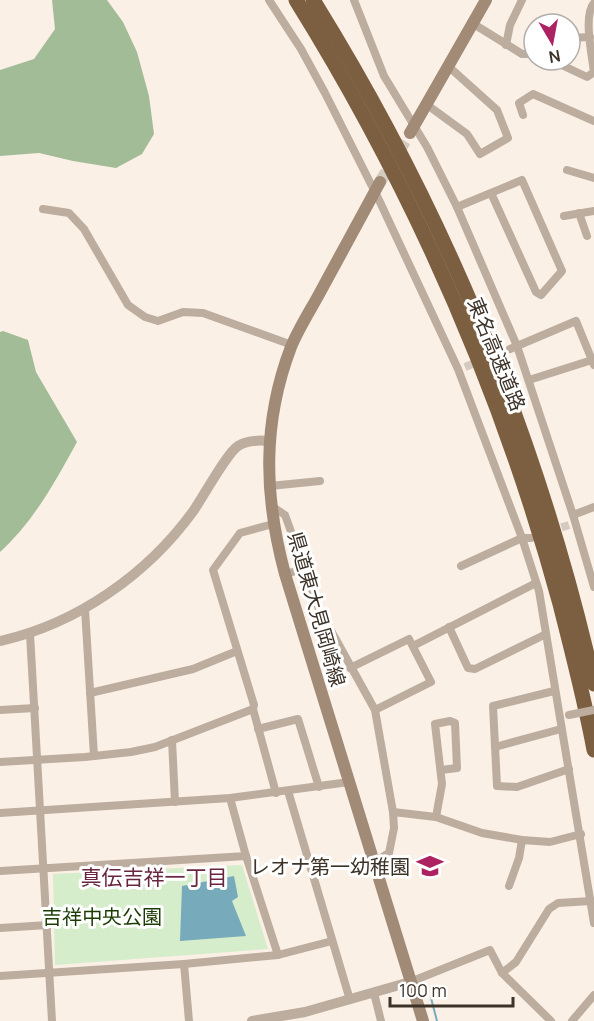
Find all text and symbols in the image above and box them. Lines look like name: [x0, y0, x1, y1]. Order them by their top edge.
north arrow: [522, 12, 582, 72]
text: N: [547, 45, 562, 69]
street label: 東名高速道路: [462, 293, 532, 415]
street label: 県道東大見岡崎線: [282, 528, 352, 690]
school or university icon: レオナ第一幼稚園: [415, 851, 445, 881]
place label: レオナ第一幼稚園: [250, 853, 410, 880]
district label: 真伝吉祥一丁目: [81, 863, 228, 891]
park label: 吉祥中央公園: [42, 903, 162, 930]
scale bar: [390, 970, 513, 1008]
text: 100 m: [399, 978, 447, 1002]

